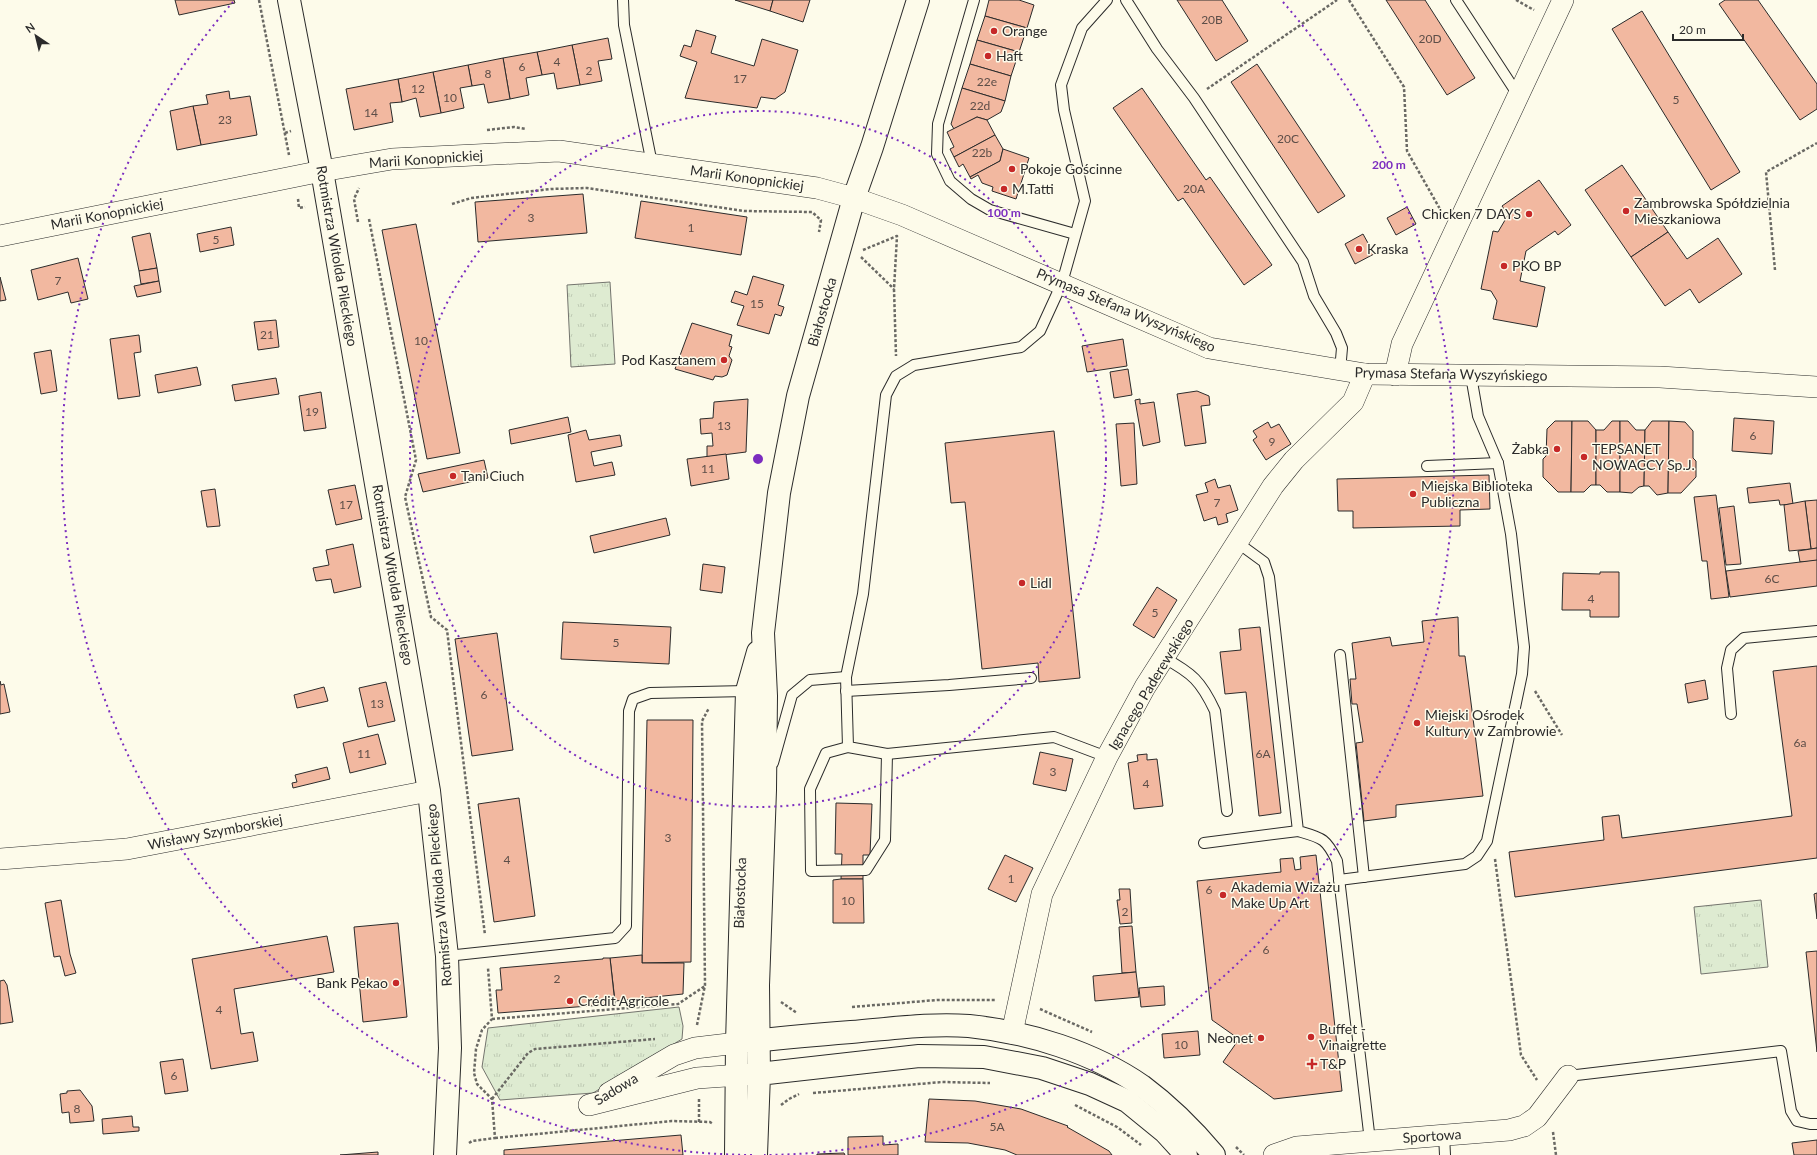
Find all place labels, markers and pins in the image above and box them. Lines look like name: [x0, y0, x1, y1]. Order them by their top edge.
place label: Orange: [1002, 22, 1047, 39]
marker: Orange: [989, 26, 999, 36]
place label: Haft: [996, 47, 1023, 64]
marker: Haft: [983, 51, 993, 61]
place label: Pokoje Gościnne: [1020, 160, 1122, 177]
marker: Pokoje Gościnne: [1007, 164, 1017, 174]
place label: M.Tatti: [1012, 180, 1054, 197]
marker: M.Tatti: [999, 184, 1009, 194]
place label: Zambrowska Spółdzielnia Mieszkaniowa: [1634, 194, 1790, 227]
place label: Chicken 7 DAYS: [1422, 205, 1521, 222]
marker: Zambrowska Spółdzielnia Mieszkaniowa: [1621, 206, 1631, 216]
marker: Chicken 7 DAYS: [1524, 209, 1534, 219]
place label: Kraska: [1367, 240, 1408, 257]
marker: Kraska: [1354, 244, 1364, 254]
place label: PKO BP: [1512, 257, 1561, 274]
marker: PKO BP: [1499, 261, 1509, 271]
place label: Pod Kasztanem: [621, 351, 716, 368]
marker: Pod Kasztanem: [719, 355, 729, 365]
place label: Żabka: [1512, 440, 1549, 457]
place label: TEPSANET NOWACCY Sp.J.: [1592, 440, 1695, 473]
marker: Żabka: [1552, 444, 1562, 454]
centre of rings: [751, 452, 765, 466]
marker: TEPSANET NOWACCY Sp.J.: [1579, 452, 1589, 462]
place label: Tani Ciuch: [461, 467, 524, 484]
marker: Tani Ciuch: [448, 471, 458, 481]
place label: Miejska Biblioteka Publiczna: [1421, 477, 1533, 510]
marker: Miejska Biblioteka Publiczna: [1408, 489, 1418, 499]
place label: Lidl: [1030, 574, 1052, 591]
marker: Lidl: [1017, 578, 1027, 588]
place label: Miejski Ośrodek Kultury w Zambrowie: [1425, 706, 1557, 739]
marker: Miejski Ośrodek Kultury w Zambrowie: [1412, 718, 1422, 728]
place label: Akademia Wizażu Make Up Art: [1231, 878, 1340, 911]
marker: Akademia Wizażu Make Up Art: [1218, 890, 1228, 900]
place label: Bank Pekao: [316, 974, 388, 991]
marker: Bank Pekao: [391, 978, 401, 988]
place label: Crédit Agricole: [578, 992, 669, 1009]
marker: Crédit Agricole: [565, 996, 575, 1006]
place label: Buffet - Vinaigrette: [1319, 1020, 1386, 1053]
place label: Neonet: [1207, 1029, 1253, 1046]
marker: Buffet - Vinaigrette: [1306, 1032, 1316, 1042]
marker: Neonet: [1256, 1033, 1266, 1043]
place label: T&P: [1320, 1055, 1346, 1072]
marker: T&P: [1307, 1059, 1317, 1069]

